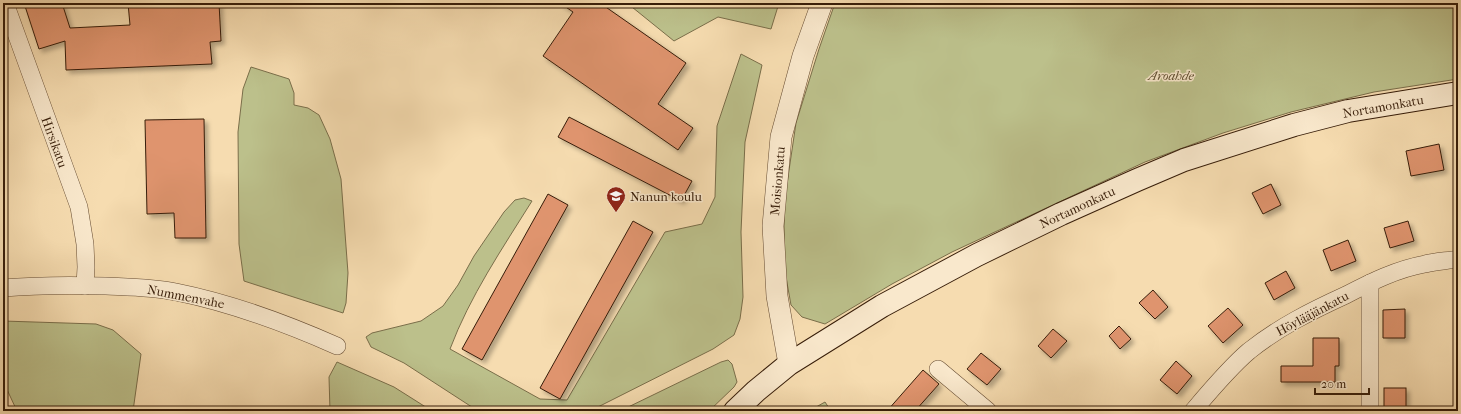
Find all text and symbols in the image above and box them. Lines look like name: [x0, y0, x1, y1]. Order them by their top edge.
park label: Aroahde: [1146, 68, 1195, 83]
street label: Nortamonkatu: [1341, 92, 1425, 121]
street label: Hirsikatu: [38, 115, 71, 170]
street label: Moisionkatu: [767, 145, 788, 216]
street label: Nortamonkatu: [1037, 183, 1118, 232]
school or university icon: Nanun koulu: [605, 185, 627, 213]
place label: Nanun koulu: [630, 189, 703, 204]
street label: Nummenvahe: [146, 282, 226, 311]
street label: Höylääjänkatu: [1273, 288, 1352, 339]
scale bar: [1315, 370, 1369, 396]
text: 20 m: [1321, 377, 1346, 391]

